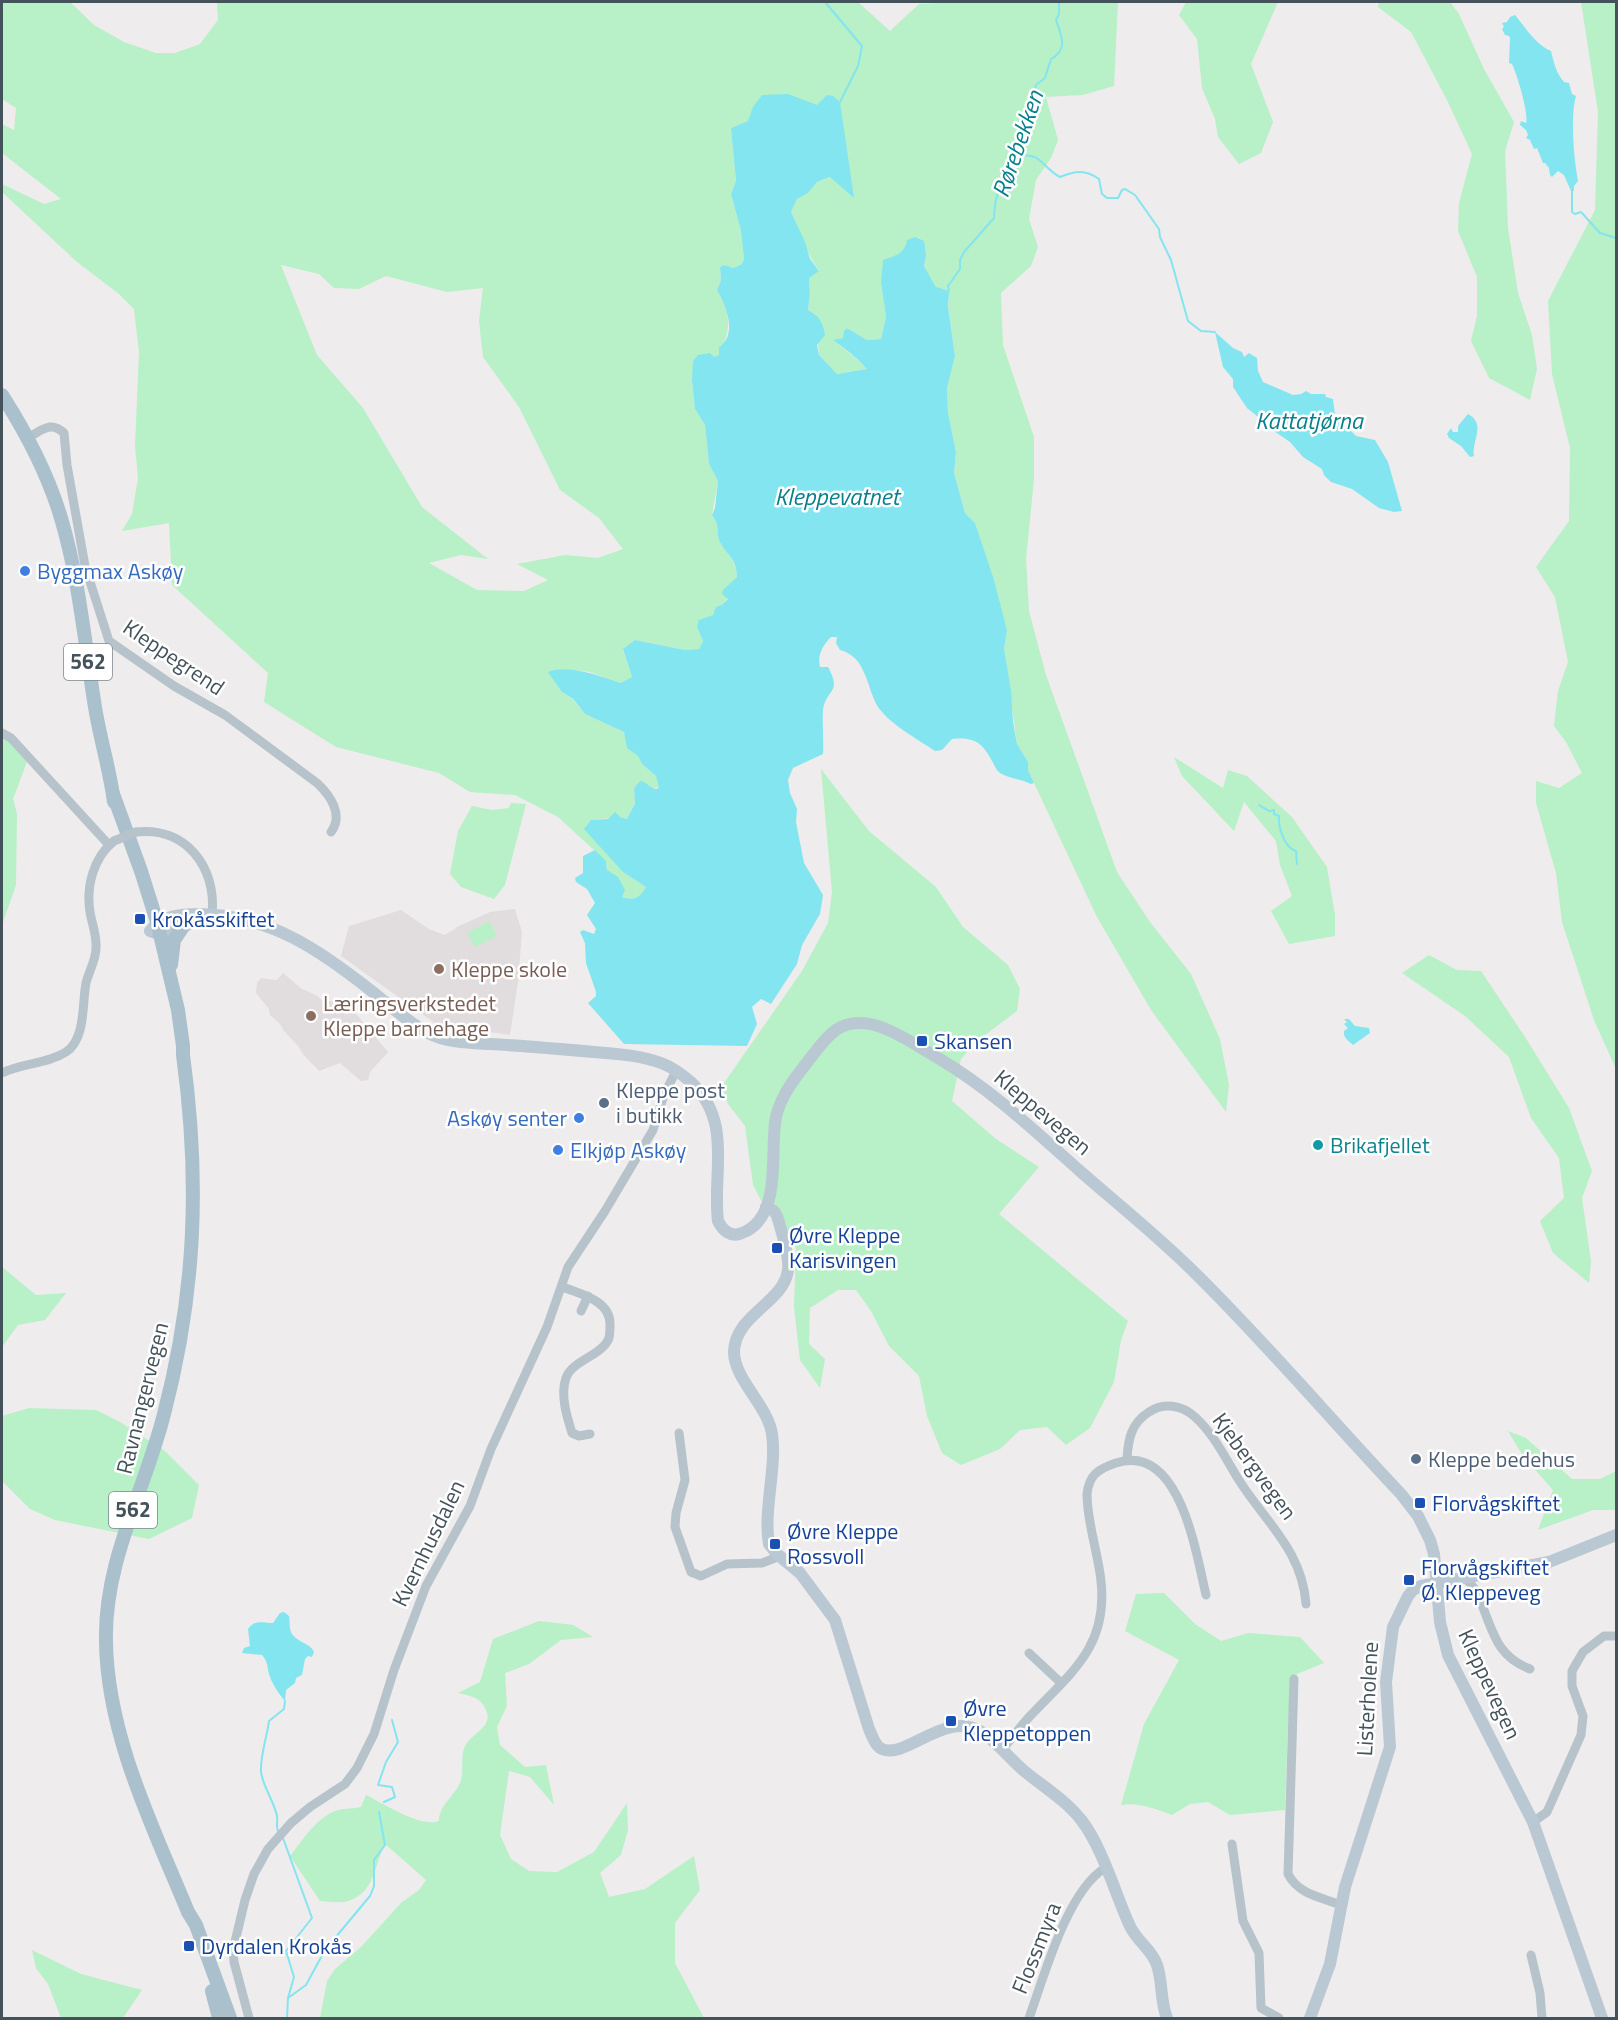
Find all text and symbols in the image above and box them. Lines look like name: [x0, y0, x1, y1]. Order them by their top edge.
water label: Rørebekken: [982, 84, 1052, 202]
water label: Kattatjørna: [1255, 402, 1365, 438]
water label: Kleppevatnet: [775, 478, 903, 514]
place label: Byggmax Askøy: [37, 554, 184, 588]
marker: Byggmax Askøy: [18, 564, 32, 578]
street label: Kleppegrend: [116, 610, 232, 704]
road number: 562: [64, 644, 112, 680]
place label: Krokåsskiftet: [152, 902, 275, 936]
marker: Krokåsskiftet: [133, 912, 147, 926]
place label: Kleppe skole: [451, 952, 567, 986]
marker: Kleppe skole: [432, 962, 446, 976]
place label: Læringsverkstedet Kleppe barnehage: [323, 986, 496, 1045]
marker: Læringsverkstedet Kleppe barnehage: [304, 1009, 318, 1023]
place label: Skansen: [934, 1024, 1012, 1058]
marker: Skansen: [915, 1034, 929, 1048]
street label: Kleppevegen: [987, 1061, 1099, 1163]
place label: Kleppe post i butikk: [616, 1073, 725, 1132]
marker: Kleppe post i butikk: [597, 1096, 611, 1110]
place label: Askøy senter: [447, 1101, 567, 1135]
marker: Askøy senter: [572, 1111, 586, 1125]
place label: Brikafjellet: [1330, 1128, 1430, 1162]
place label: Elkjøp Askøy: [570, 1133, 687, 1167]
marker: Brikafjellet: [1311, 1138, 1325, 1152]
marker: Elkjøp Askøy: [551, 1143, 565, 1157]
place label: Øvre Kleppe Karisvingen: [789, 1218, 900, 1277]
marker: Øvre Kleppe Karisvingen: [770, 1241, 784, 1255]
street label: Ravnangervegen: [107, 1318, 177, 1478]
street label: Kjebergvegen: [1204, 1405, 1306, 1527]
place label: Kleppe bedehus: [1428, 1442, 1575, 1476]
marker: Kleppe bedehus: [1409, 1452, 1423, 1466]
street label: Kvernhusdalen: [383, 1474, 473, 1612]
place label: Florvågskiftet: [1432, 1486, 1560, 1520]
road number: 562: [109, 1492, 157, 1528]
marker: Florvågskiftet: [1413, 1496, 1427, 1510]
place label: Øvre Kleppe Rossvoll: [787, 1514, 898, 1573]
marker: Øvre Kleppe Rossvoll: [768, 1537, 782, 1551]
place label: Florvågskiftet Ø. Kleppeveg: [1421, 1550, 1549, 1609]
marker: Florvågskiftet Ø. Kleppeveg: [1402, 1573, 1416, 1587]
street label: Kleppevegen: [1450, 1623, 1530, 1745]
street label: Listerholene: [1347, 1641, 1387, 1757]
place label: Øvre Kleppetoppen: [963, 1691, 1091, 1750]
marker: Øvre Kleppetoppen: [944, 1714, 958, 1728]
street label: Flossmyra: [1002, 1897, 1070, 1999]
place label: Dyrdalen Krokås: [201, 1929, 352, 1963]
marker: Dyrdalen Krokås: [182, 1939, 196, 1953]

